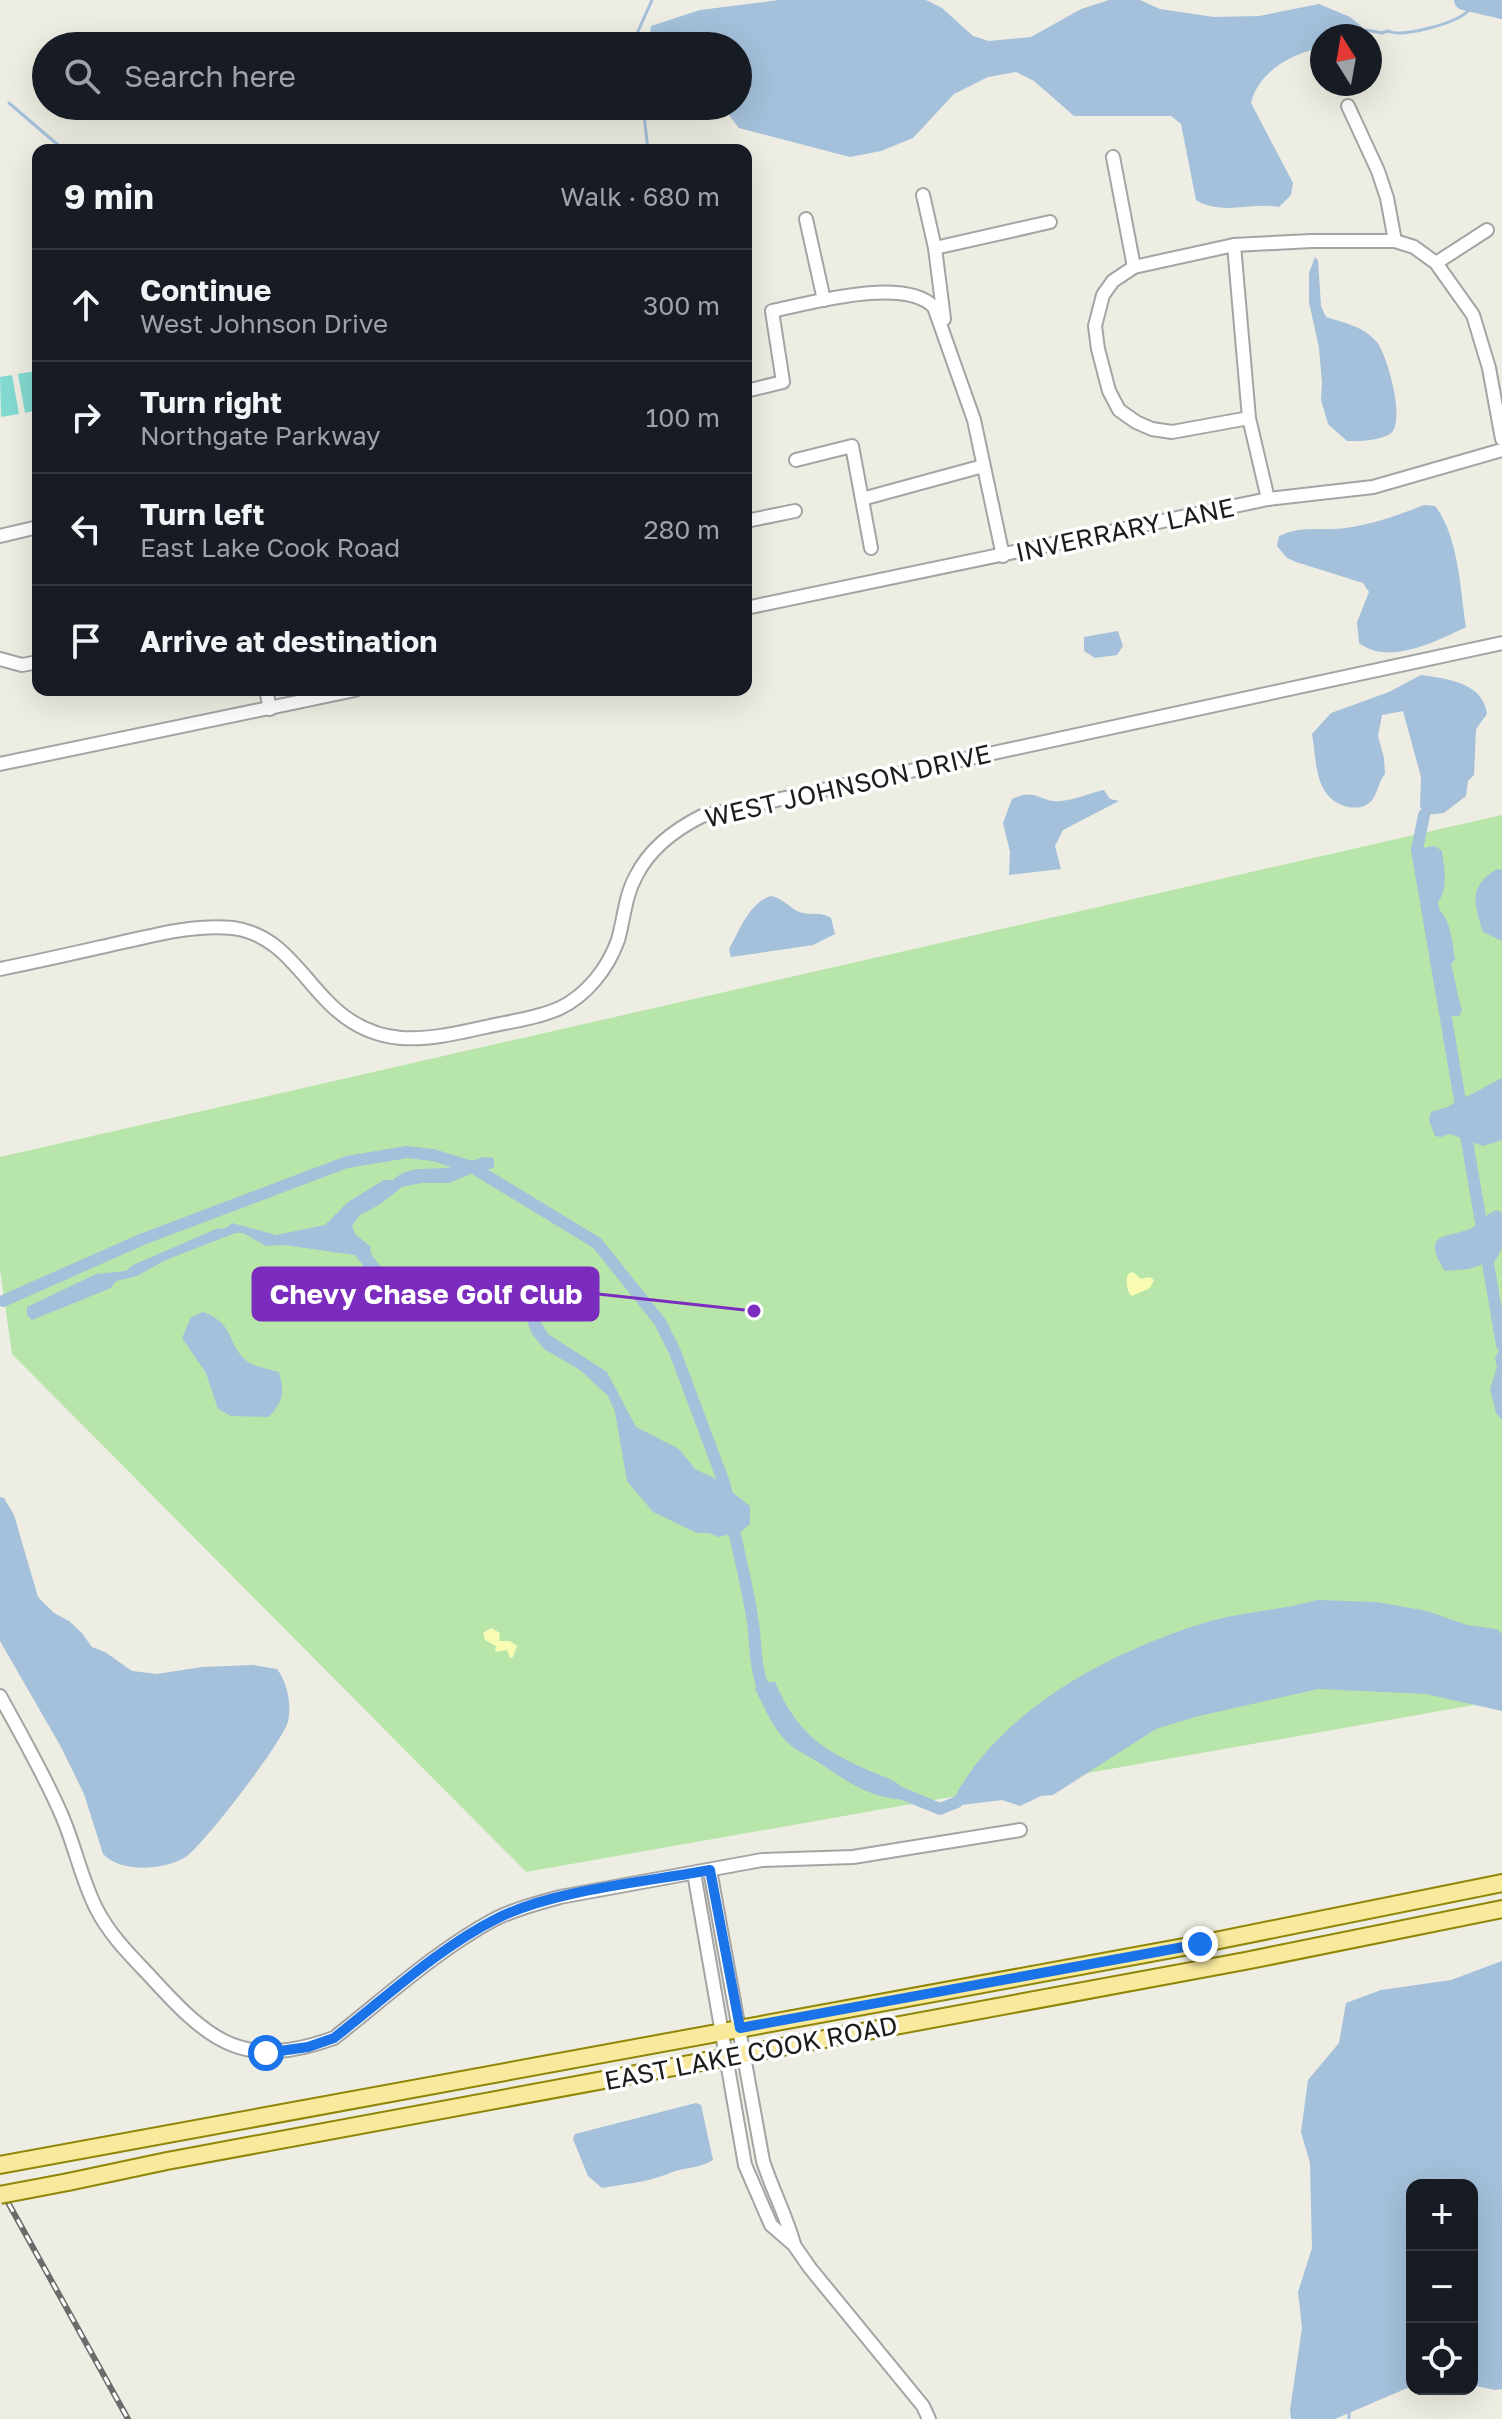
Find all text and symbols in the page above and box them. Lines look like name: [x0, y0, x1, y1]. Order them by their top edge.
north arrow: [1310, 24, 1382, 96]
search box: [32, 32, 752, 120]
icon: search: [60, 54, 104, 98]
text: Search here: [124, 58, 296, 94]
text: 9 min: [64, 176, 154, 216]
text: Walk · 680 m: [560, 181, 720, 212]
text: Continue: [140, 272, 271, 308]
icon: ahead: [64, 283, 108, 327]
text: 300 m: [643, 290, 720, 321]
text: West Johnson Drive: [140, 308, 388, 339]
text: Turn right: [140, 384, 282, 420]
icon: right: [64, 395, 108, 439]
text: 100 m: [646, 402, 720, 433]
text: Northgate Parkway: [140, 420, 381, 451]
street label: INVERRARY LANE: [1013, 491, 1237, 568]
text: Turn left: [140, 496, 265, 532]
icon: left: [64, 507, 108, 551]
text: 280 m: [643, 514, 720, 545]
text: East Lake Cook Road: [140, 532, 400, 563]
icon: arrive: [64, 619, 108, 663]
text: Arrive at destination: [140, 623, 437, 659]
street label: WEST JOHNSON DRIVE: [702, 738, 994, 834]
callout: Chevy Chase Golf Club: [253, 1268, 598, 1320]
text: Chevy Chase Golf Club: [270, 1277, 582, 1310]
route end: [1182, 1926, 1218, 1962]
street label: EAST LAKE COOK ROAD: [602, 2009, 900, 2096]
route start: [248, 2035, 284, 2071]
map controls: [1406, 2179, 1478, 2395]
button: +: [1406, 2179, 1478, 2251]
button: −: [1406, 2251, 1478, 2323]
button: locate: [1406, 2323, 1478, 2395]

